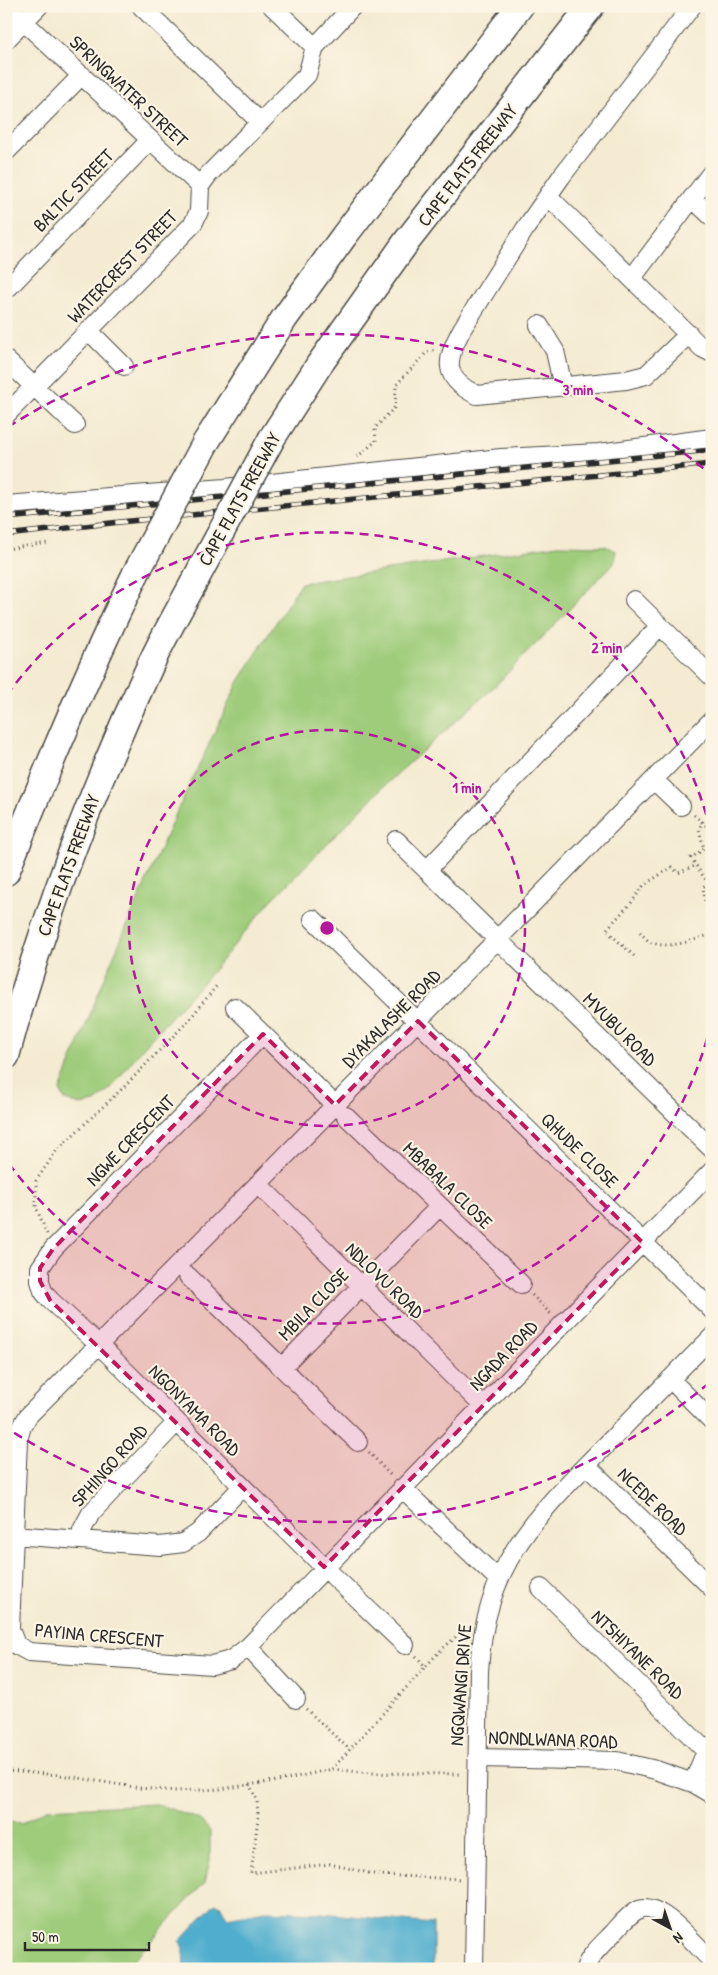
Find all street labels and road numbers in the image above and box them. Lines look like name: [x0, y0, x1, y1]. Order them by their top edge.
street label: SPRINGWATER STREET: [64, 29, 195, 154]
street label: CAPE FLATS FREEWAY: [411, 98, 523, 232]
street label: BALTIC STREET: [27, 142, 120, 237]
street label: WATERCREST STREET: [61, 203, 184, 328]
street label: CAPE FLATS FREEWAY: [192, 427, 287, 570]
street label: CAPE FLATS FREEWAY: [30, 790, 106, 939]
street label: DYAKALASHE ROAD: [336, 963, 446, 1073]
street label: MVUBU ROAD: [577, 986, 663, 1072]
street label: NGWE CRESCENT: [80, 1088, 181, 1191]
street label: QHUDE CLOSE: [535, 1106, 625, 1194]
street label: MBABALA CLOSE: [398, 1136, 499, 1235]
street label: NDLOVU ROAD: [340, 1236, 430, 1324]
street label: MBILA CLOSE: [272, 1262, 354, 1346]
street label: NGADA ROAD: [463, 1314, 543, 1396]
street label: NGONYAMA ROAD: [143, 1358, 247, 1462]
street label: SPHINGO ROAD: [65, 1418, 153, 1512]
street label: NCEDE ROAD: [612, 1461, 694, 1541]
street label: NTSHIYANE ROAD: [586, 1603, 690, 1705]
street label: PAYINA CRESCENT: [34, 1616, 165, 1654]
street label: NGQWANGI DRIVE: [443, 1623, 477, 1747]
street label: NONDLWANA ROAD: [488, 1724, 618, 1754]

